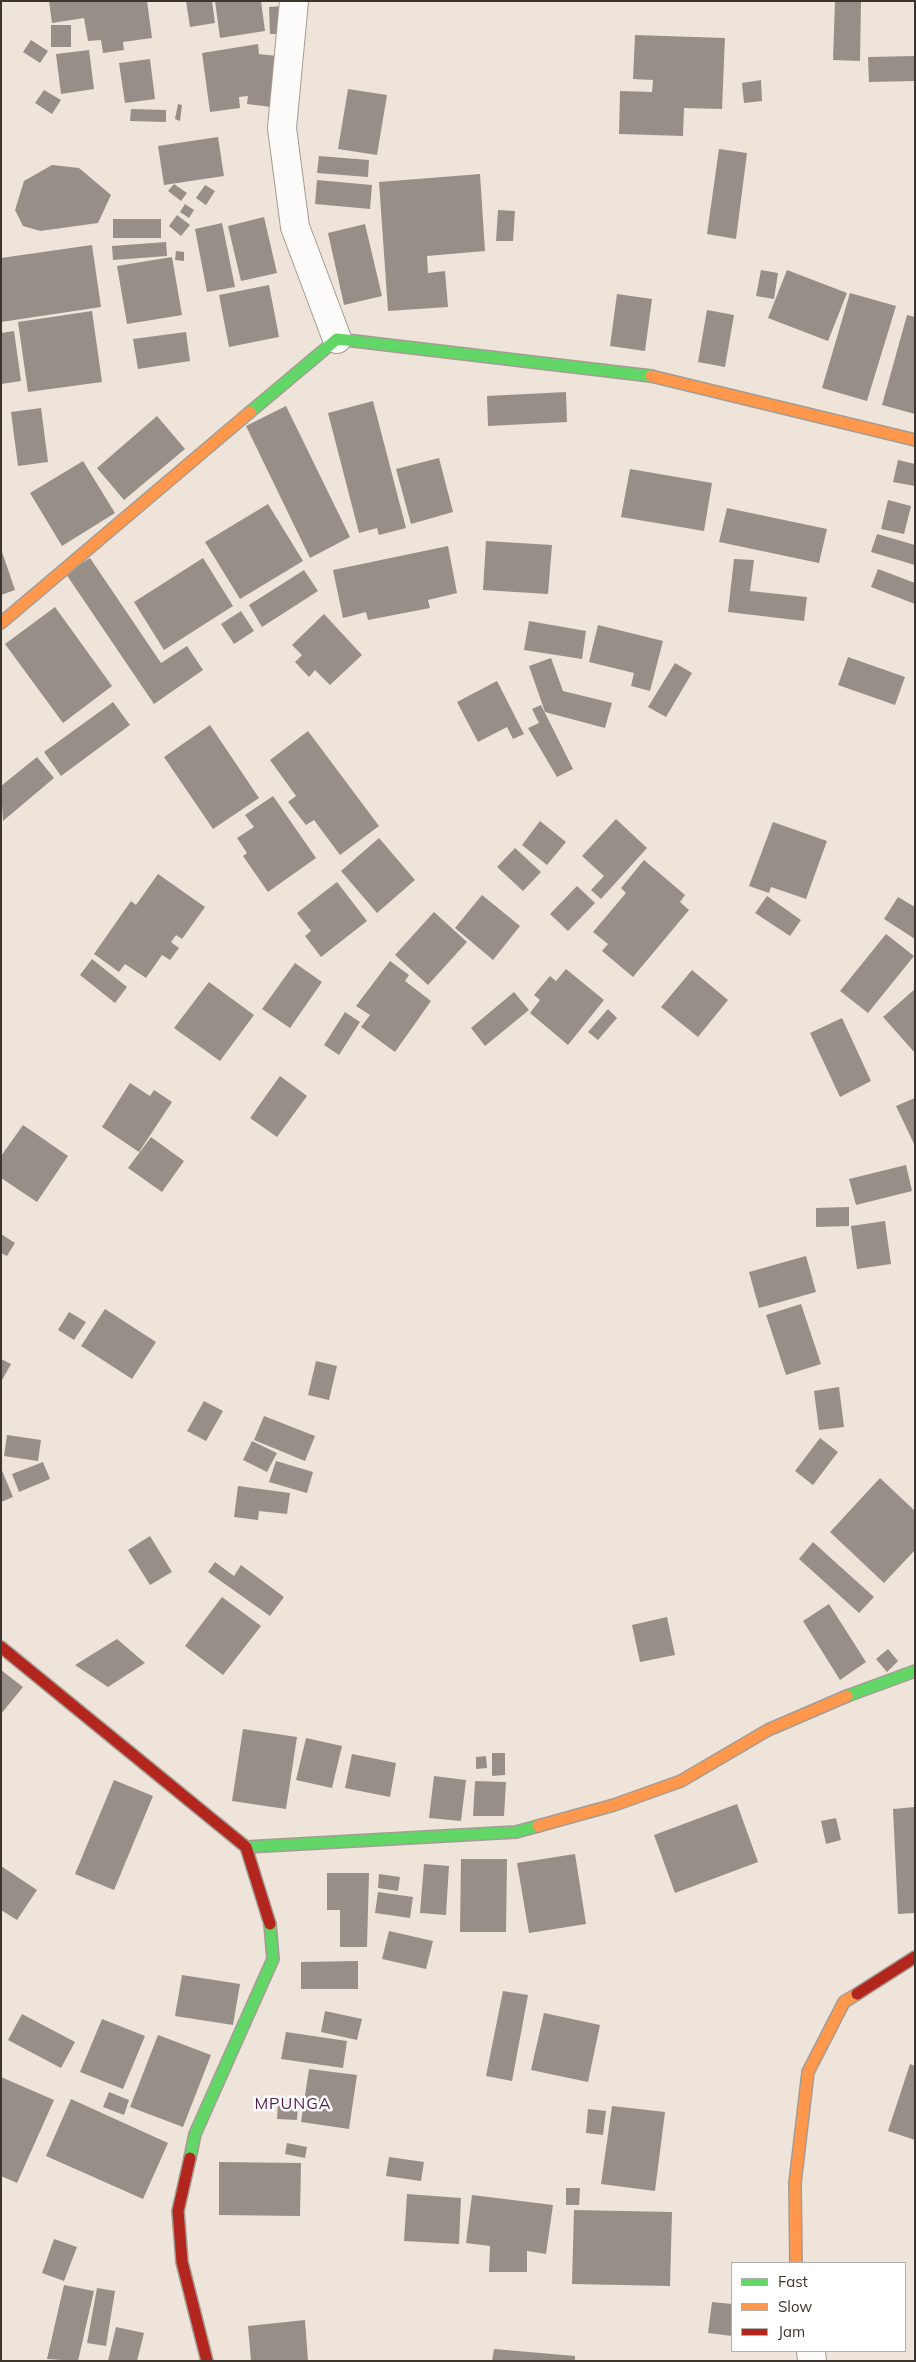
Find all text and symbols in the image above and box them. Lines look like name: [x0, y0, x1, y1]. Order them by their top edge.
district label: MPUNGA: [254, 2094, 332, 2114]
legend: [731, 2262, 906, 2352]
text: Fast: [778, 2272, 808, 2291]
text: Slow: [778, 2297, 812, 2316]
text: Jam: [778, 2322, 805, 2341]

